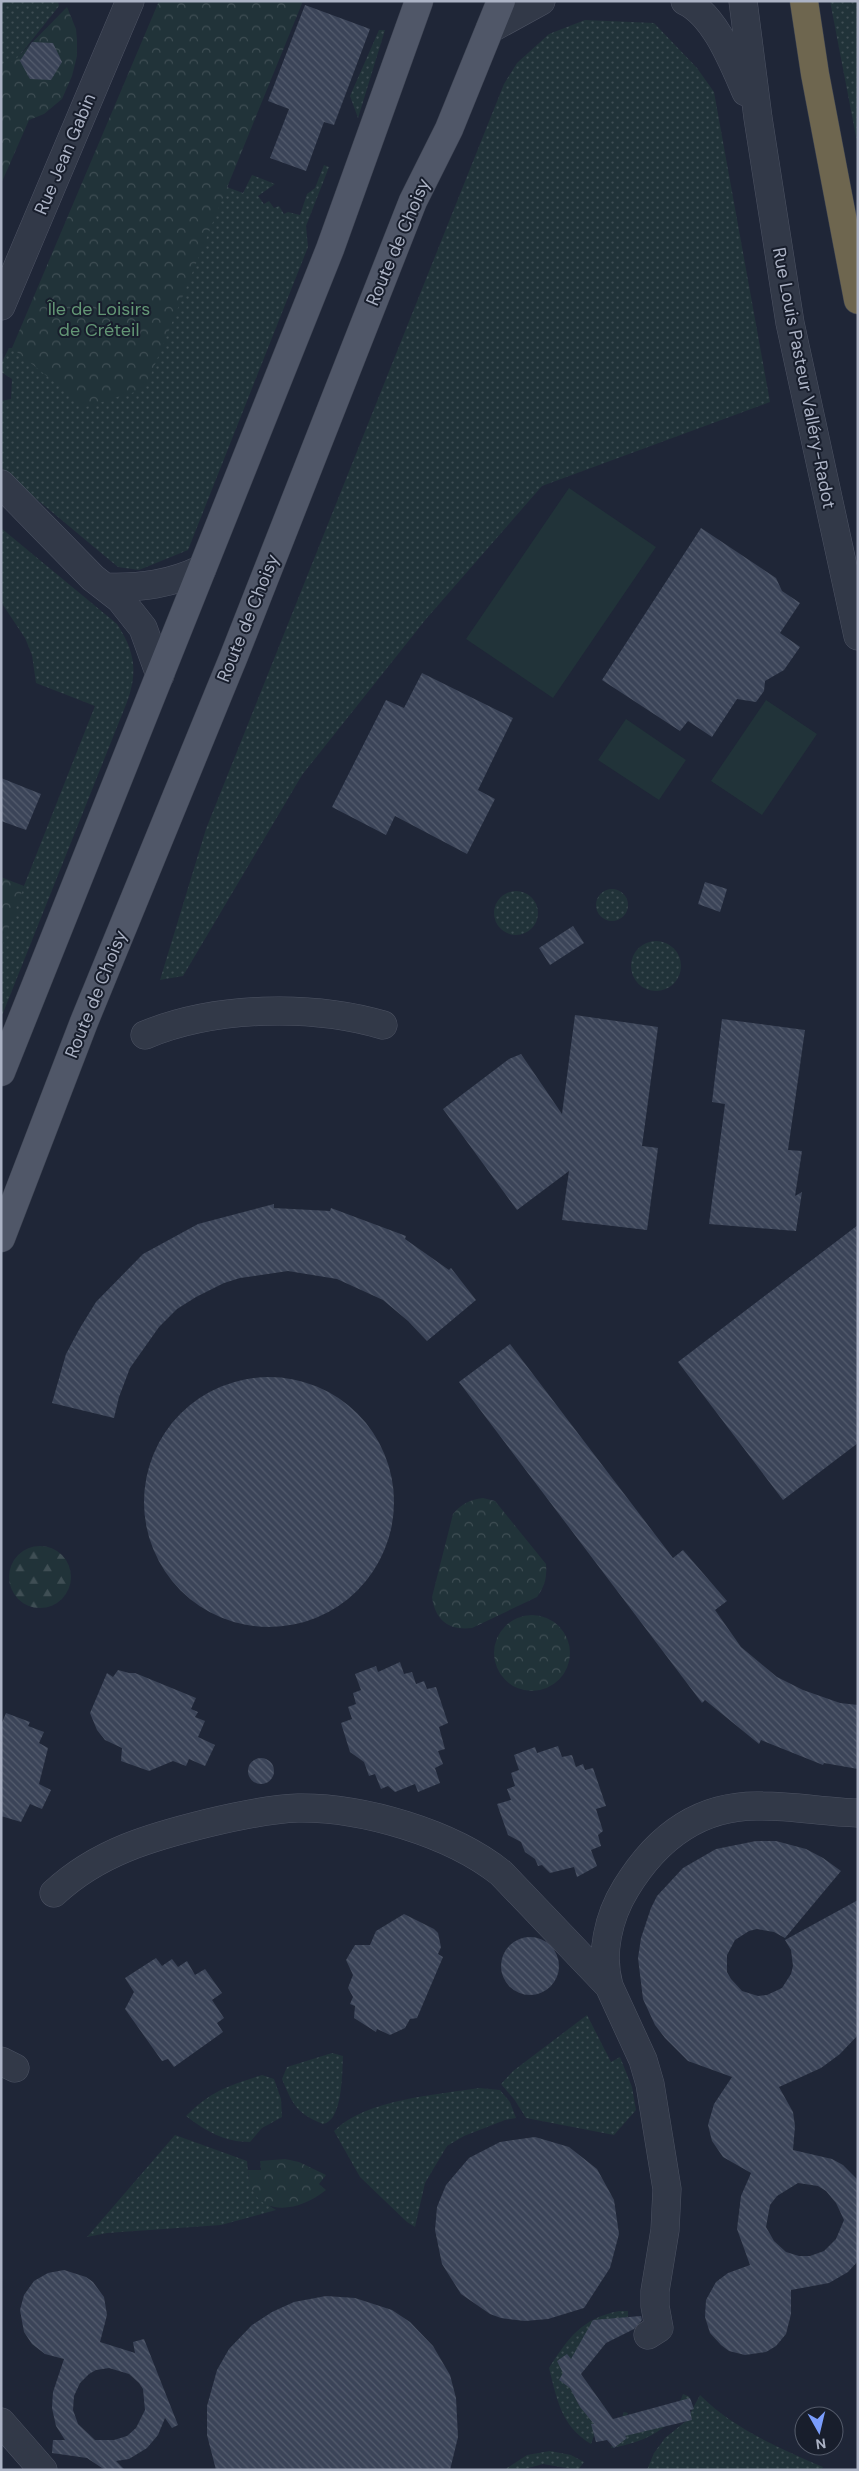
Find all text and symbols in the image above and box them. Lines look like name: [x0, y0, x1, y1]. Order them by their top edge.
street label: Rue Jean Gabin: [29, 90, 101, 218]
street label: Route de Choisy: [360, 175, 436, 309]
street label: Rue Louis Pasteur Valléry-Radot: [767, 245, 841, 511]
park label: Île de Loisirs de Créteil: [47, 297, 150, 342]
street label: Route de Choisy: [211, 550, 285, 686]
street label: Route de Choisy: [59, 926, 133, 1062]
north arrow: [794, 2406, 844, 2456]
text: N: [814, 2434, 827, 2453]

